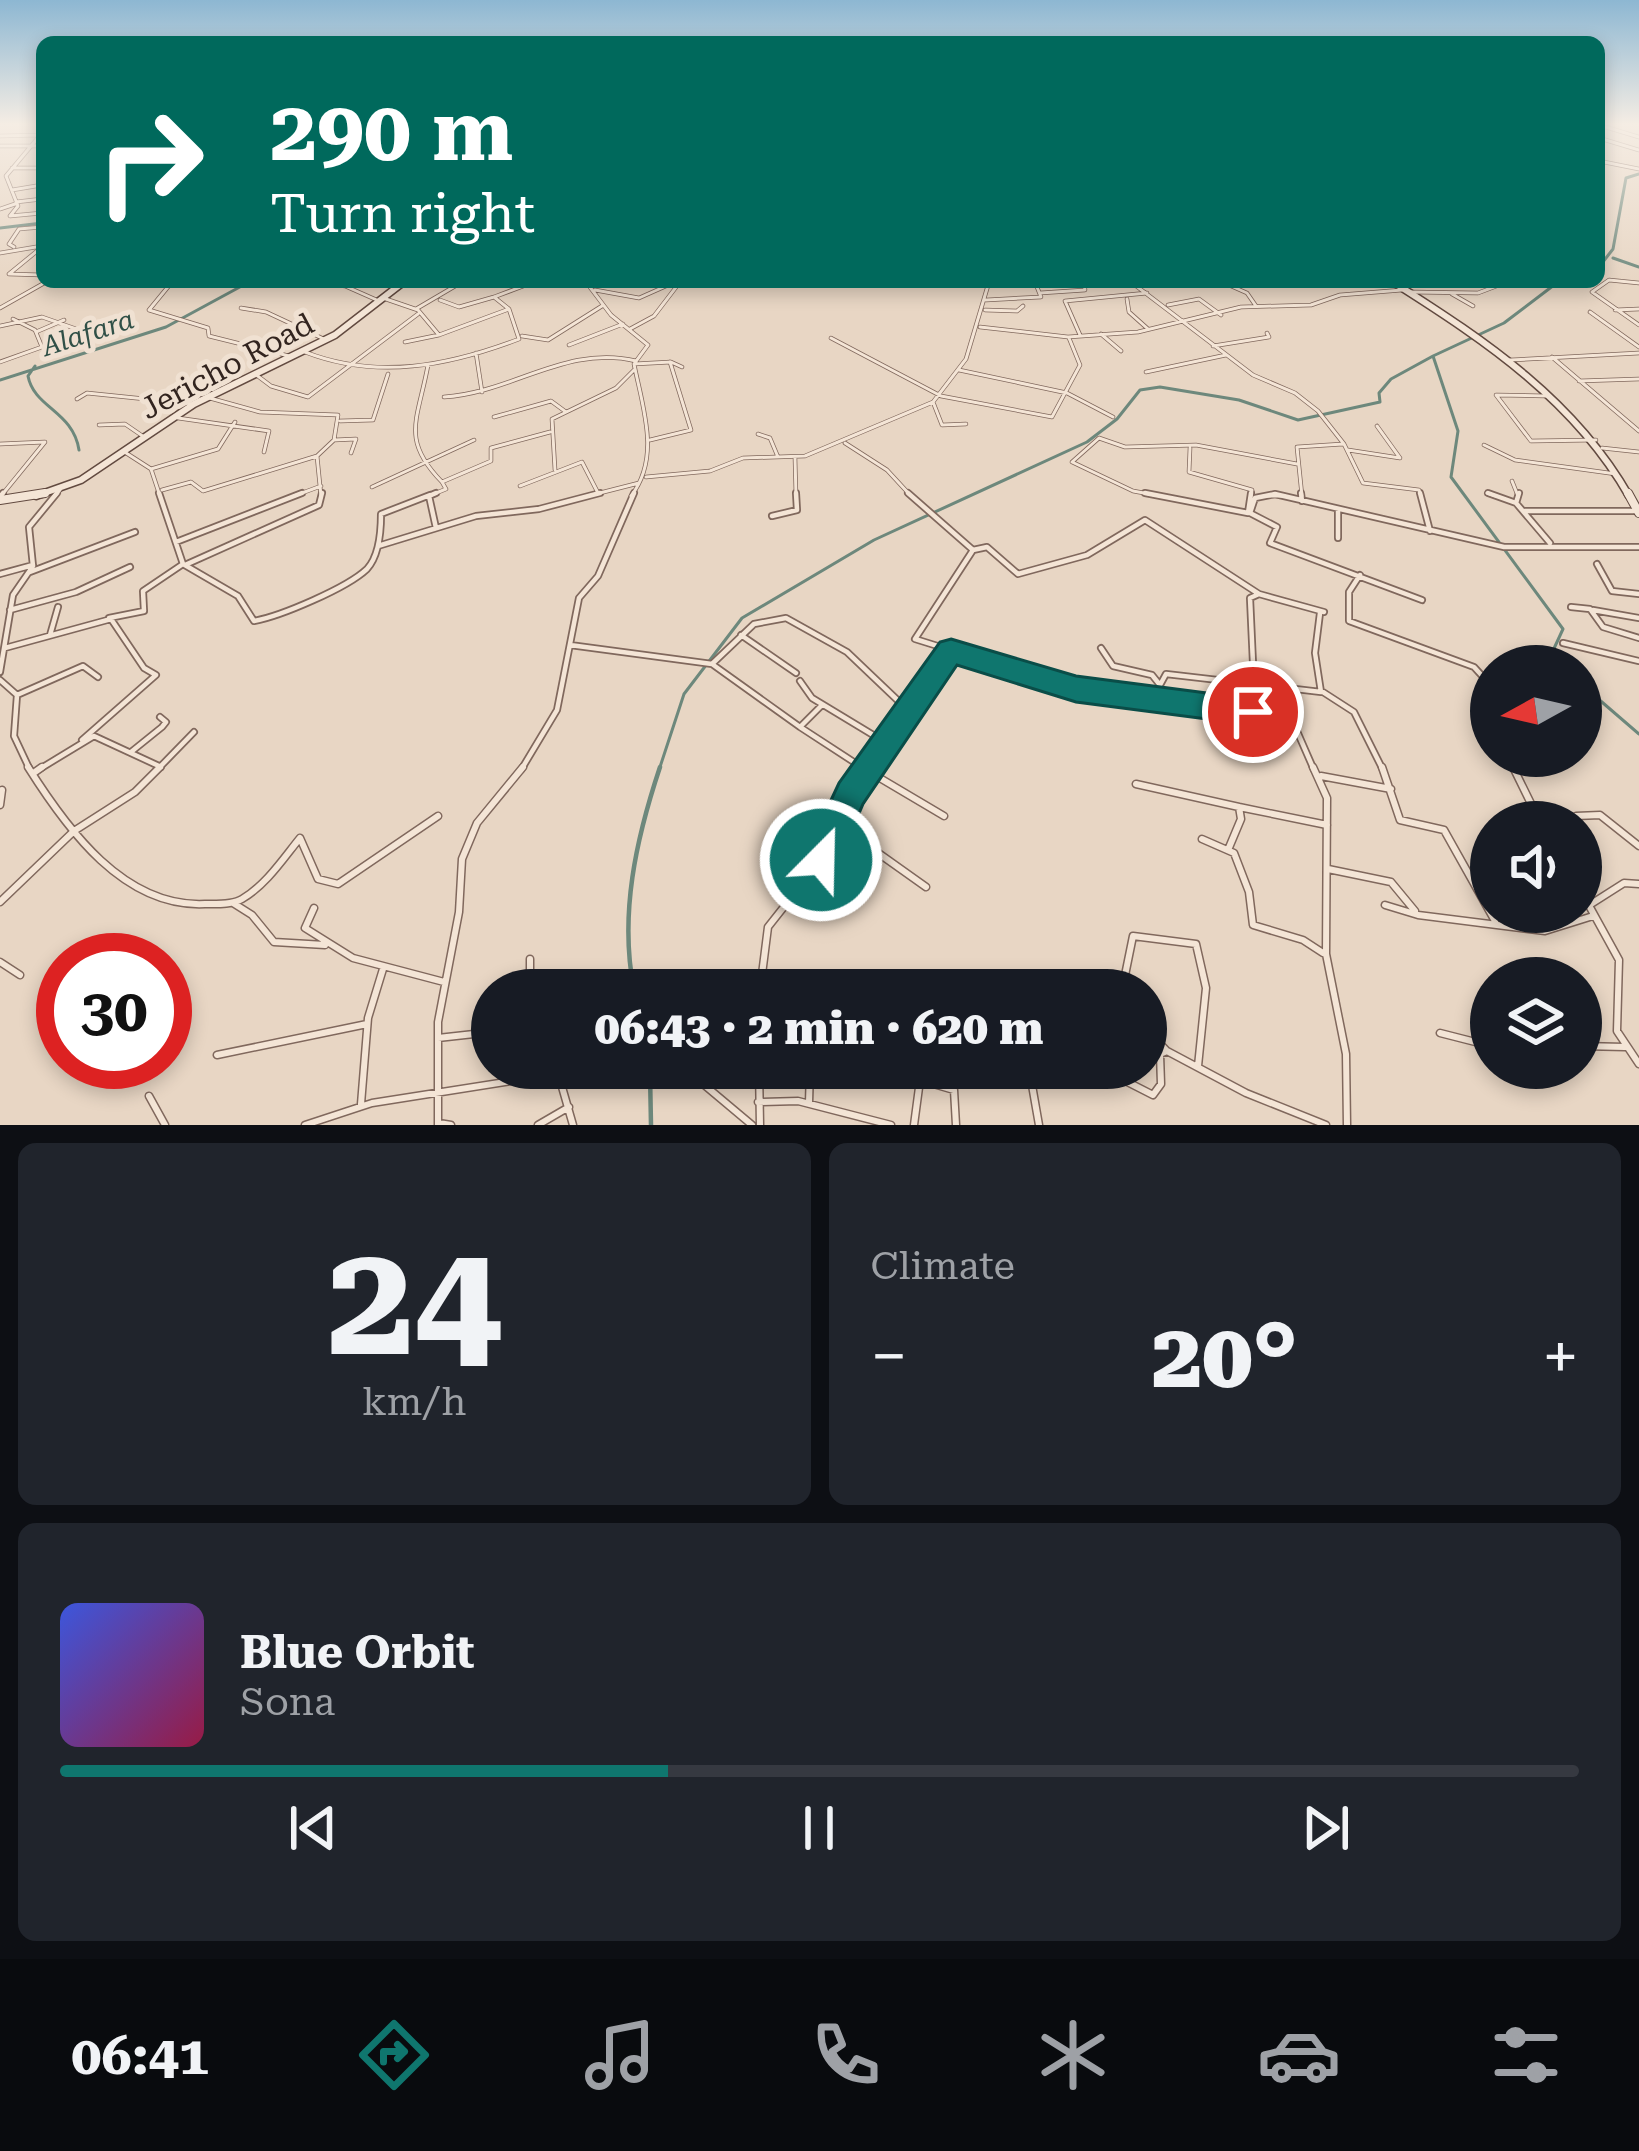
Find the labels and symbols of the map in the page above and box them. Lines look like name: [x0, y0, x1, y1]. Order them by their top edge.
water label: Alafara: [36, 303, 138, 363]
street label: Jericho Road: [135, 306, 319, 426]
north arrow: [1470, 645, 1602, 777]
pin: [1202, 661, 1304, 763]
position arrow: [758, 797, 884, 923]
speed limit sign: 30: [36, 933, 192, 1089]

